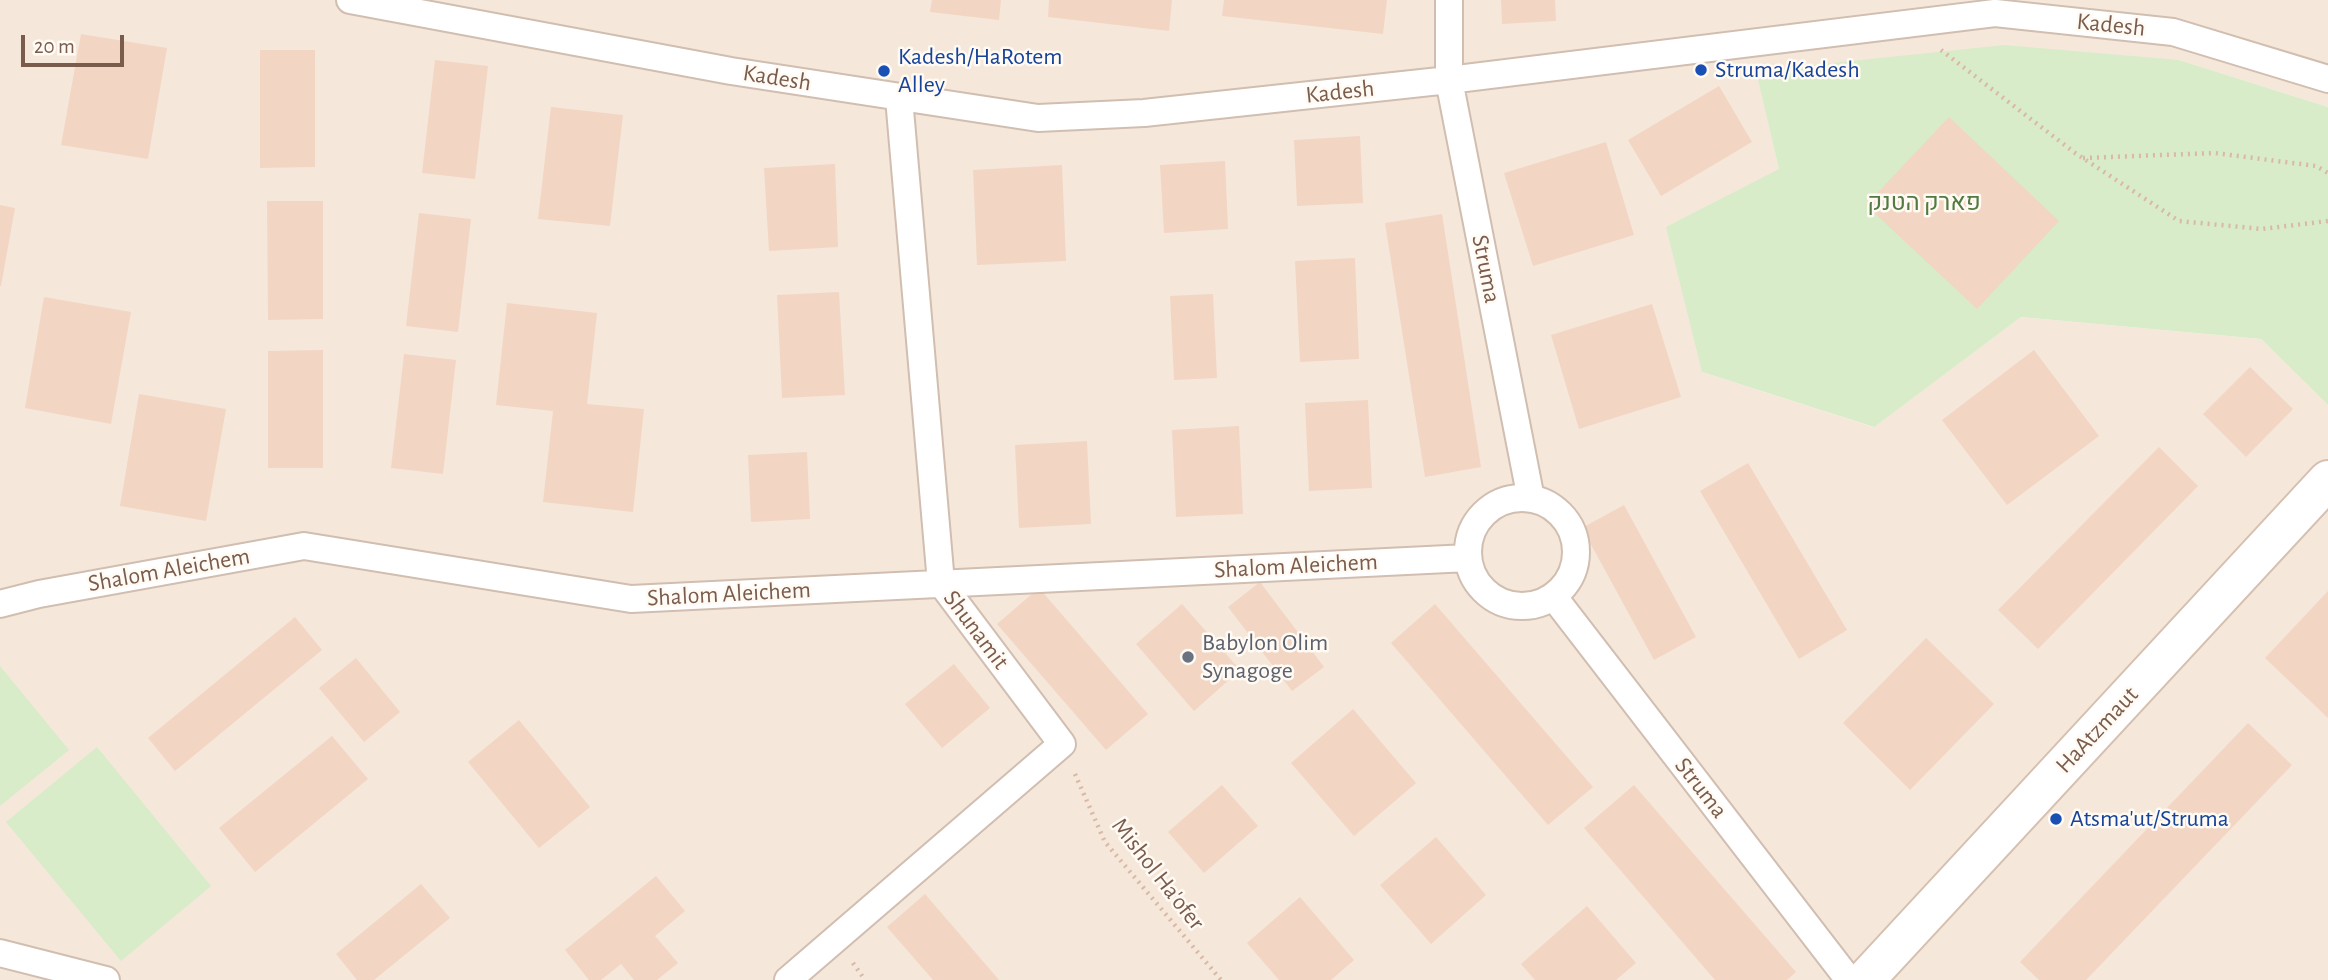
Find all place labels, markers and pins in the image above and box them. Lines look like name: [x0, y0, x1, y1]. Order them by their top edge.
place label: Kadesh/HaRotem Alley: [898, 43, 1063, 99]
place label: Struma/Kadesh: [1715, 56, 1860, 84]
marker: Struma/Kadesh: [1693, 62, 1709, 78]
marker: Kadesh/HaRotem Alley: [876, 63, 892, 79]
place label: Babylon Olim Synagoge: [1202, 629, 1328, 685]
marker: Babylon Olim Synagoge: [1180, 649, 1196, 665]
place label: Atsma'ut/Struma: [2070, 805, 2229, 833]
marker: Atsma'ut/Struma: [2048, 811, 2064, 827]

